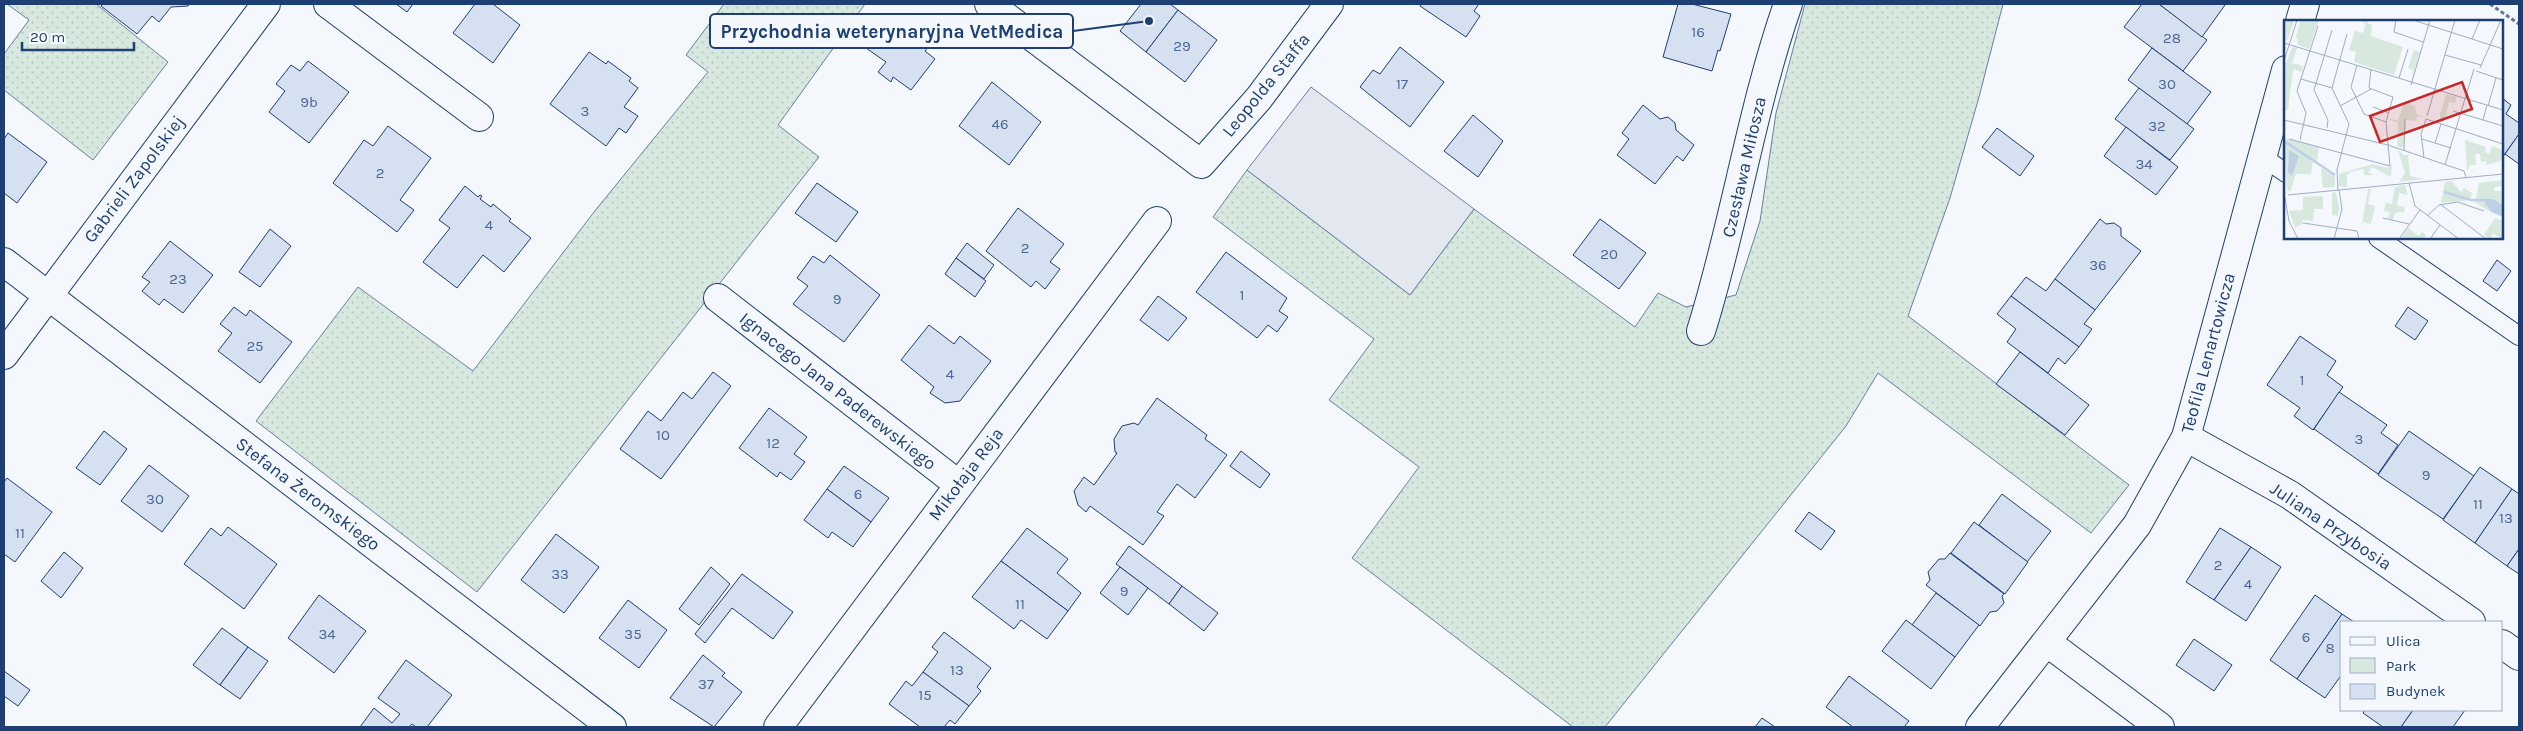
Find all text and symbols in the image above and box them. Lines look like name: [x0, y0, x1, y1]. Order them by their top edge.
callout: Przychodnia weterynaryjna VetMedica: [710, 14, 1073, 48]
scale bar: [22, 20, 135, 52]
inset map: [2284, 20, 2503, 239]
text: Przychodnia weterynaryjna VetMedica: [721, 21, 1063, 43]
house number: 16: [1691, 23, 1705, 41]
text: 20 m: [30, 28, 65, 46]
street label: Leopolda Staffa: [1217, 29, 1315, 141]
house number: 28: [2163, 29, 2181, 47]
house number: 29: [1173, 37, 1191, 55]
house number: 17: [1396, 75, 1408, 93]
house number: 30: [2158, 75, 2176, 93]
house number: 9b: [300, 93, 318, 111]
street label: Czesława Miłosza: [1717, 94, 1771, 240]
house number: 3: [581, 102, 589, 120]
street label: Gabrieli Zapolskiej: [79, 111, 189, 247]
house number: 46: [992, 115, 1008, 133]
house number: 32: [2148, 117, 2166, 135]
house number: 34: [2135, 155, 2153, 173]
house number: 2: [376, 164, 384, 182]
house number: 4: [485, 216, 494, 234]
house number: 2: [1021, 239, 1029, 257]
house number: 20: [1600, 245, 1618, 263]
house number: 36: [2089, 256, 2107, 274]
house number: 23: [169, 270, 187, 288]
street label: Teofila Lenartowicza: [2176, 270, 2240, 436]
house number: 1: [1240, 286, 1244, 304]
house number: 9: [833, 290, 841, 308]
street label: Ignacego Jana Paderewskiego: [735, 307, 941, 475]
house number: 25: [246, 337, 264, 355]
house number: 4: [946, 365, 955, 383]
house number: 1: [2300, 371, 2304, 389]
street label: Mikołaja Reja: [924, 423, 1008, 525]
house number: 10: [656, 426, 670, 444]
house number: 3: [2355, 430, 2363, 448]
street label: Stefana Żeromskiego: [231, 432, 385, 556]
house number: 12: [766, 434, 780, 452]
house number: 9: [2422, 466, 2430, 484]
street label: Juliana Przybosia: [2266, 477, 2396, 575]
house number: 6: [854, 485, 862, 503]
house number: 30: [146, 490, 164, 508]
house number: 11: [2473, 495, 2483, 513]
house number: 13: [2499, 509, 2513, 527]
house number: 11: [15, 524, 25, 542]
house number: 2: [2214, 556, 2222, 574]
house number: 33: [551, 565, 569, 583]
house number: 4: [2244, 575, 2253, 593]
house number: 9: [1120, 582, 1128, 600]
house number: 11: [1015, 595, 1025, 613]
legend: [2340, 621, 2503, 711]
house number: 34: [318, 625, 336, 643]
house number: 35: [624, 625, 642, 643]
house number: 6: [2302, 628, 2310, 646]
text: Ulica: [2386, 632, 2420, 650]
house number: 8: [2325, 639, 2335, 657]
text: Park: [2386, 657, 2416, 675]
house number: 13: [950, 661, 964, 679]
house number: 37: [698, 675, 714, 693]
text: Budynek: [2386, 682, 2445, 700]
house number: 15: [918, 686, 932, 704]

